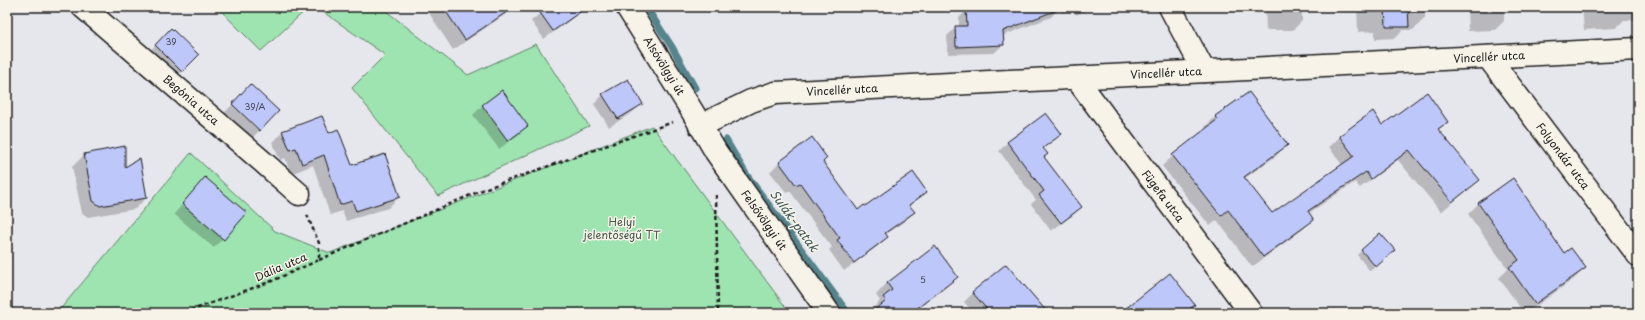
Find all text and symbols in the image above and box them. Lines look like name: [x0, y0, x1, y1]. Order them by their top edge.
street label: Alsóvölgyi út: [640, 33, 690, 99]
house number: 39: [165, 34, 177, 48]
street label: Vincellér utca: [1453, 46, 1525, 67]
street label: Vincellér utca: [1130, 62, 1202, 83]
street label: Begónia utca: [160, 70, 223, 129]
street label: Vincellér utca: [806, 79, 878, 100]
house number: 39/A: [245, 99, 266, 113]
street label: Folyondár utca: [1533, 119, 1594, 193]
street label: Fügefa utca: [1138, 166, 1189, 226]
street label: Felsővölgyi út: [737, 186, 792, 254]
water label: Sulák-patak: [766, 186, 824, 256]
park label: Helyi jelentőségű TT: [583, 213, 661, 243]
street label: Dália utca: [252, 248, 310, 285]
house number: 5: [920, 272, 926, 286]

